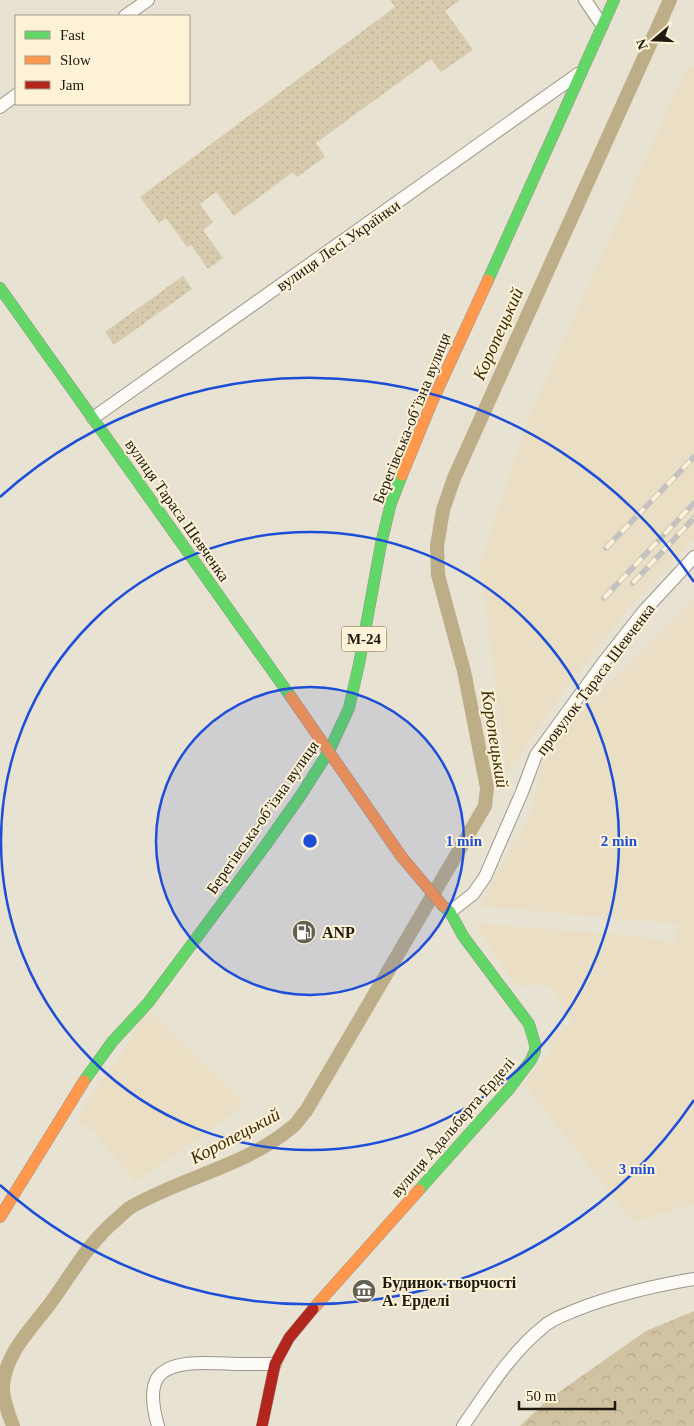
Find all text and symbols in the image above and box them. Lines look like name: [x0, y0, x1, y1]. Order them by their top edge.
legend: [15, 15, 190, 105]
north arrow: [629, 15, 679, 65]
text: Fast: [60, 27, 86, 43]
text: N: [633, 37, 651, 51]
text: Slow: [60, 52, 91, 68]
text: Jam: [60, 77, 84, 93]
street label: вулиця Лесі Українки: [273, 196, 404, 295]
water label: Коропецький: [468, 285, 527, 384]
street label: Берегівська-обʼїзна вулиця: [369, 330, 455, 507]
street label: вулиця Тараса Шевченка: [121, 436, 233, 585]
street label: провулок Тараса Шевченка: [533, 600, 659, 759]
road number: М-24: [342, 626, 386, 652]
water label: Коропецький: [477, 688, 513, 789]
street label: Берегівська-обʼїзна вулиця: [203, 737, 323, 898]
centre of rings: [301, 832, 319, 850]
text: 1 min: [446, 833, 483, 849]
text: 2 min: [601, 833, 638, 849]
fuel station icon: ANP: [291, 919, 317, 945]
place label: ANP: [322, 924, 355, 941]
street label: вулиця Адальберта Ерделі: [387, 1054, 519, 1201]
water label: Коропецький: [186, 1104, 283, 1169]
text: 3 min: [619, 1161, 656, 1177]
place label: Будинок творчості А. Ерделі: [382, 1274, 517, 1310]
museum icon: Будинок творчості А. Ерделі: [351, 1278, 377, 1304]
scale bar: [519, 1378, 615, 1410]
text: 50 m: [526, 1388, 557, 1404]

